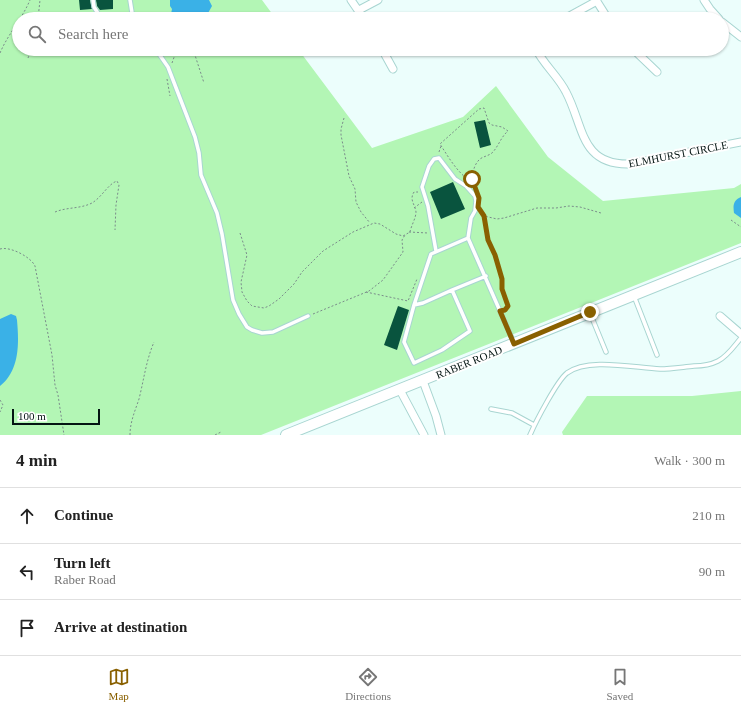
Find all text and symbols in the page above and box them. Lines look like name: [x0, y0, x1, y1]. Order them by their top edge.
search box: [12, 12, 729, 56]
icon: search: [26, 23, 48, 45]
text: Search here: [58, 26, 128, 42]
street label: ELMHURST CIRCLE: [627, 138, 729, 170]
route start: [463, 170, 481, 188]
route end: [581, 303, 599, 321]
street label: RABER ROAD: [434, 343, 504, 381]
scale bar: [12, 407, 100, 426]
text: 100 m: [18, 410, 46, 422]
text: 4 min: [16, 451, 57, 470]
text: Walk · 300 m: [654, 453, 725, 468]
icon: ahead: [16, 505, 38, 527]
text: Continue: [54, 507, 113, 523]
text: 210 m: [692, 508, 725, 523]
text: Turn left: [54, 555, 111, 571]
icon: left: [16, 561, 38, 583]
text: 90 m: [699, 564, 725, 579]
text: Raber Road: [54, 572, 116, 587]
icon: arrive: [16, 617, 38, 639]
text: Arrive at destination: [54, 619, 187, 635]
tab: Map: [108, 666, 130, 702]
tab: Directions: [345, 666, 391, 702]
tab: Saved: [606, 666, 633, 702]

